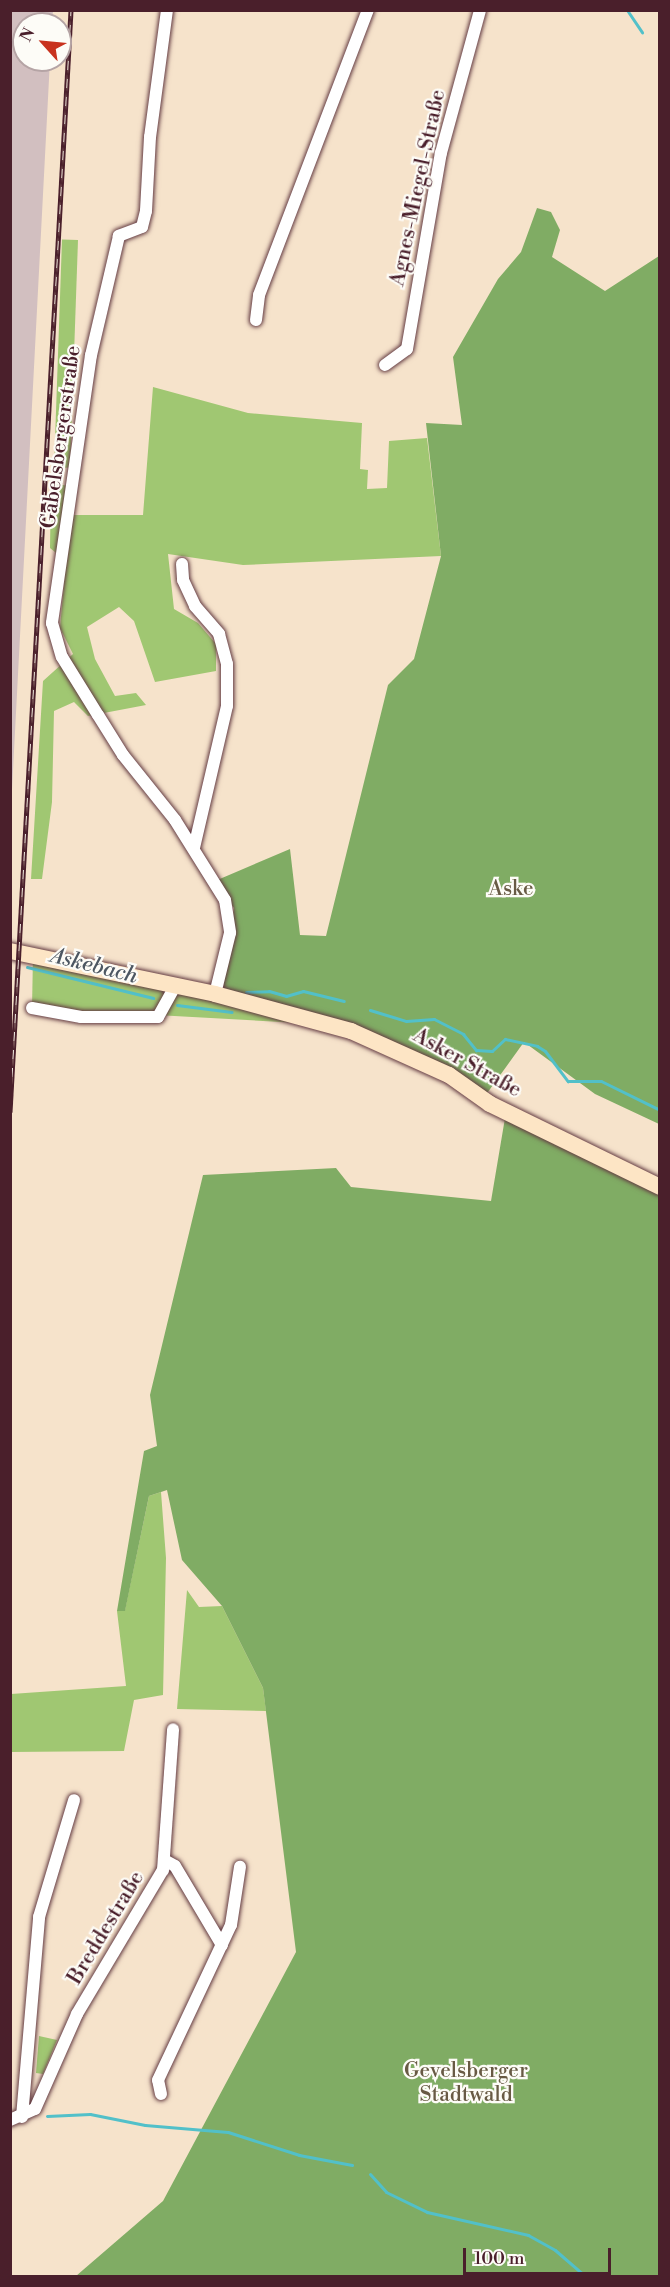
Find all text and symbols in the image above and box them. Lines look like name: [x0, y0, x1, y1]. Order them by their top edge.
north arrow: [12, 12, 72, 72]
text: N: [16, 25, 40, 45]
street label: Agnes-Miegel-Straße: [385, 87, 451, 289]
street label: Gabelsbergerstraße: [36, 344, 86, 530]
park label: Aske: [488, 876, 534, 902]
water label: Askebach: [48, 942, 140, 990]
street label: Asker Straße: [408, 1023, 526, 1103]
street label: Breddestraße: [62, 1867, 150, 1989]
park label: Gevelsberger Stadtwald: [404, 2058, 528, 2108]
scale bar: [466, 2236, 614, 2274]
text: 100 m: [474, 2247, 525, 2270]

